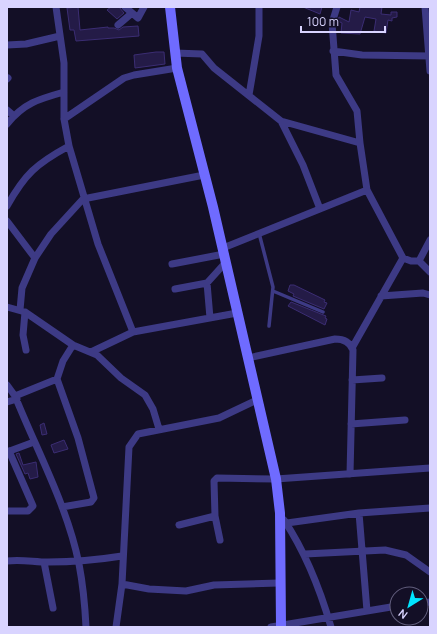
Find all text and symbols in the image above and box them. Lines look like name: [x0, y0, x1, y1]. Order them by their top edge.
scale bar: [301, 8, 385, 34]
text: 100 m: [307, 13, 339, 30]
north arrow: [389, 586, 429, 626]
text: N: [395, 606, 410, 623]

